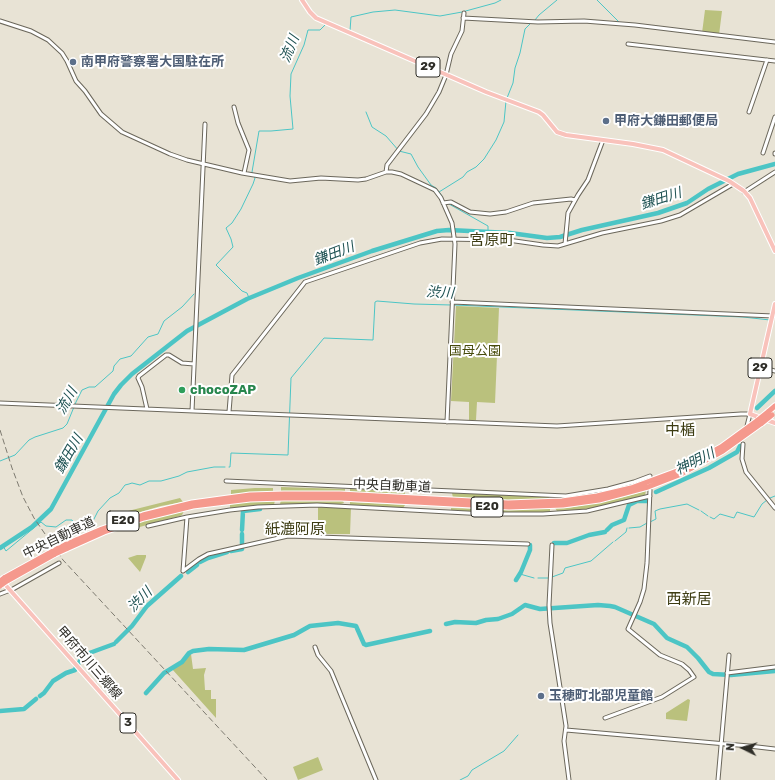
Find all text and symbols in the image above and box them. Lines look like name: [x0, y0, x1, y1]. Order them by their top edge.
water label: 流川: [277, 33, 303, 65]
place label: 南甲府警察署大国駐在所: [81, 54, 224, 70]
marker: 南甲府警察署大国駐在所: [68, 57, 78, 67]
road number: 29: [416, 57, 440, 77]
place label: 甲府大鎌田郵便局: [614, 113, 718, 129]
marker: 甲府大鎌田郵便局: [601, 116, 611, 126]
water label: 鎌田川: [638, 185, 684, 213]
district label: 宮原町: [470, 232, 514, 250]
water label: 鎌田川: [311, 239, 357, 269]
water label: 渋川: [426, 284, 454, 302]
park label: 国母公園: [449, 343, 501, 359]
road number: 29: [748, 358, 772, 378]
place label: chocoZAP: [190, 382, 256, 398]
water label: 流川: [53, 385, 81, 417]
marker: chocoZAP: [177, 385, 187, 395]
district label: 中楯: [665, 422, 695, 440]
water label: 鎌田川: [51, 432, 87, 476]
water label: 神明川: [672, 445, 718, 479]
street label: 中央自動車道: [353, 476, 431, 496]
road number: E20: [471, 497, 503, 517]
road number: E20: [107, 511, 139, 531]
street label: 中央自動車道: [21, 514, 97, 562]
district label: 紙漉阿原: [265, 521, 325, 539]
water label: 渋川: [124, 584, 156, 616]
district label: 西新居: [667, 591, 711, 609]
street label: 甲府市川三郷線: [53, 624, 125, 702]
place label: 玉穂町北部児童館: [549, 688, 653, 704]
marker: 玉穂町北部児童館: [536, 691, 546, 701]
road number: 3: [120, 713, 136, 733]
north arrow: [723, 728, 763, 768]
text: N: [724, 742, 737, 751]

